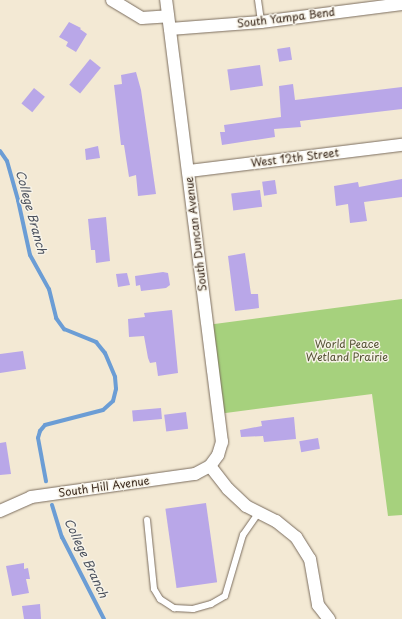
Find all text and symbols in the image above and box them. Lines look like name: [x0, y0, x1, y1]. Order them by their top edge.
street label: South Yampa Bend: [236, 5, 336, 31]
street label: West 12th Street: [250, 146, 340, 170]
water label: College Branch: [13, 168, 49, 256]
street label: South Duncan Avenue: [182, 176, 210, 292]
park label: World Peace Wetland Prairie: [305, 338, 389, 364]
street label: South Hill Avenue: [57, 474, 151, 500]
water label: College Branch: [61, 516, 111, 600]

